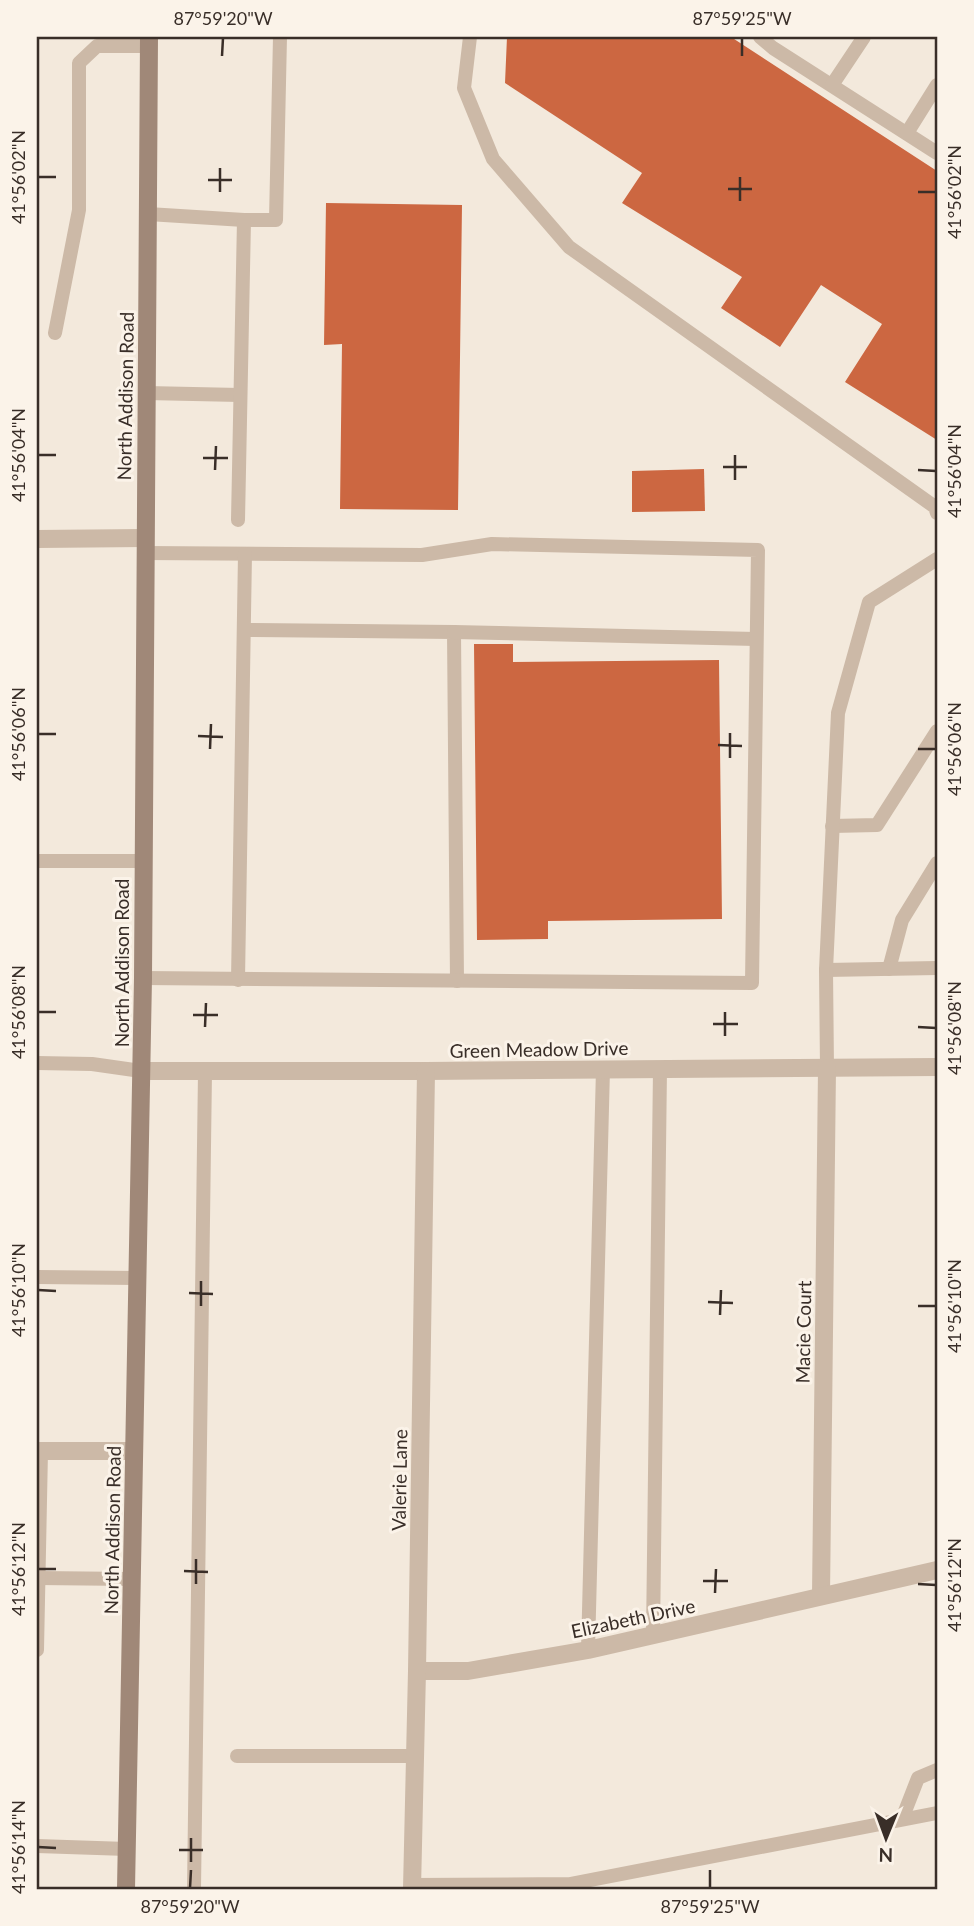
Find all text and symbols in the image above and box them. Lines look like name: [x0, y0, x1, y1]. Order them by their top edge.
text: 87°59'20"W: [173, 7, 273, 29]
text: 87°59'25"W: [692, 7, 792, 29]
text: 41°56'02"N: [7, 130, 29, 224]
text: 41°56'02"N: [943, 145, 965, 239]
street label: North Addison Road: [112, 311, 138, 481]
text: 41°56'04"N: [7, 408, 29, 502]
text: 41°56'04"N: [943, 424, 965, 518]
text: 41°56'06"N: [7, 687, 29, 781]
text: 41°56'06"N: [943, 702, 965, 796]
street label: North Addison Road: [110, 879, 133, 1047]
text: 41°56'08"N: [7, 965, 29, 1059]
text: 41°56'08"N: [943, 981, 965, 1075]
street label: Green Meadow Drive: [450, 1036, 628, 1062]
text: 41°56'10"N: [7, 1243, 29, 1337]
text: 41°56'10"N: [943, 1259, 965, 1353]
street label: Macie Court: [791, 1280, 815, 1384]
street label: Valerie Lane: [387, 1429, 411, 1531]
street label: North Addison Road: [99, 1445, 125, 1615]
text: 41°56'12"N: [7, 1522, 29, 1616]
text: 41°56'12"N: [943, 1538, 965, 1632]
street label: Elizabeth Drive: [569, 1594, 697, 1642]
text: 41°56'14"N: [7, 1800, 29, 1894]
north arrow: [852, 1804, 922, 1874]
text: N: [878, 1844, 893, 1867]
text: 87°59'20"W: [140, 1895, 240, 1917]
text: 87°59'25"W: [660, 1895, 760, 1917]

